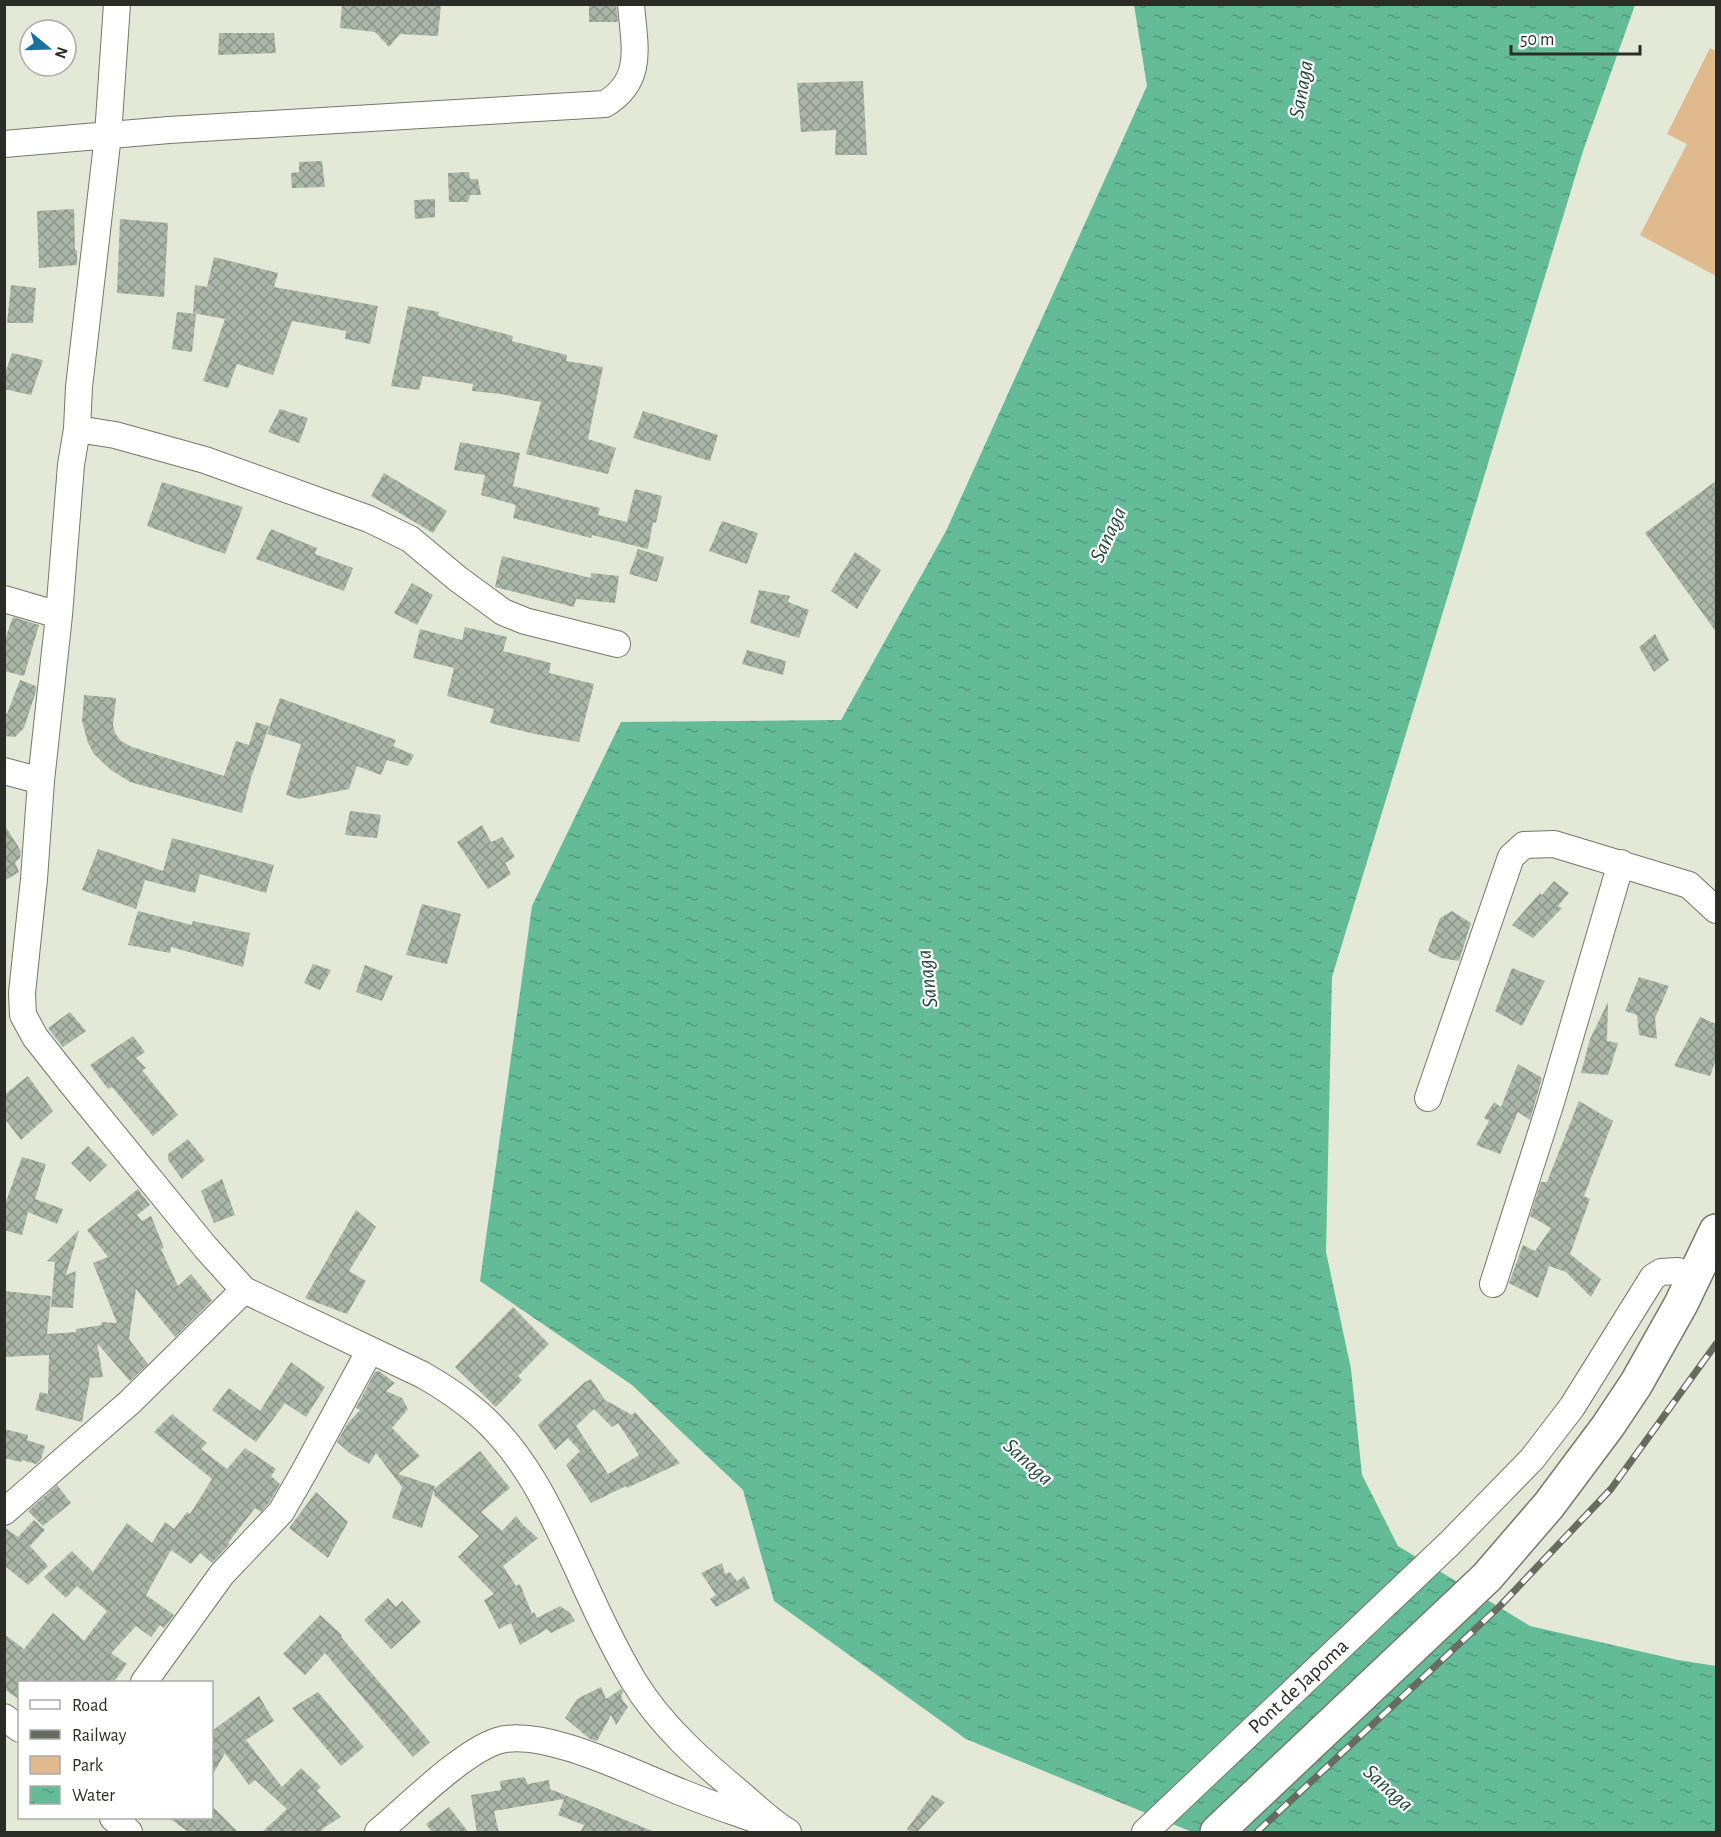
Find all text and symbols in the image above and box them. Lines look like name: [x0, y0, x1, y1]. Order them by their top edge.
north arrow: [18, 18, 78, 78]
scale bar: [1511, 18, 1640, 56]
text: 50 m: [1520, 31, 1554, 49]
text: N: [52, 45, 71, 60]
water label: Sanaga: [1285, 58, 1317, 120]
water label: Sanaga: [1086, 503, 1130, 566]
water label: Sanaga: [913, 949, 941, 1009]
water label: Sanaga: [999, 1434, 1057, 1489]
street label: Pont de Japoma: [1244, 1635, 1353, 1738]
legend: [18, 1681, 213, 1819]
text: Road: [72, 1697, 108, 1715]
text: Railway: [72, 1727, 127, 1745]
text: Park: [72, 1757, 104, 1775]
water label: Sanaga: [1359, 1760, 1417, 1815]
text: Water: [72, 1787, 115, 1805]

